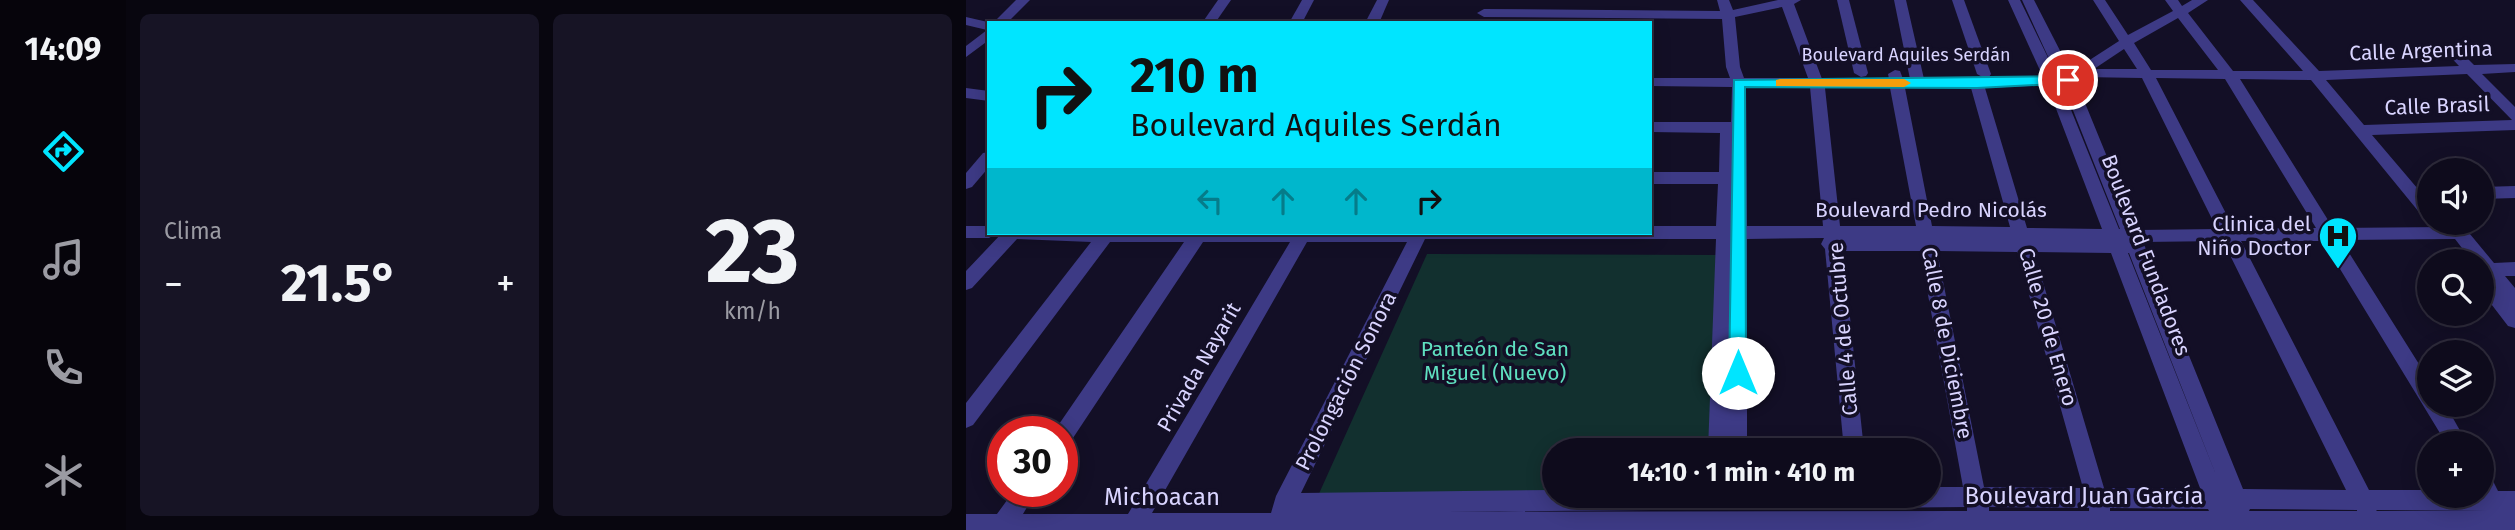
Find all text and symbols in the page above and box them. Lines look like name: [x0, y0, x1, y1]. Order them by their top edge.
text: 14:09: [25, 30, 101, 68]
street label: Calle Argentina: [2349, 36, 2493, 66]
street label: Boulevard Aquiles Serdán: [1801, 44, 2011, 66]
text: 210 m: [1130, 46, 1259, 105]
icon: right: [1015, 49, 1106, 140]
pin: [2038, 50, 2098, 110]
icon: arrive: [2049, 61, 2087, 99]
street label: Calle Brasil: [2384, 91, 2490, 121]
text: Boulevard Aquiles Serdán: [1130, 106, 1502, 144]
icon: directions: [39, 127, 88, 176]
street label: Boulevard Fundadores: [2096, 151, 2196, 359]
map controls: [2417, 158, 2494, 508]
button: sound: [2417, 158, 2494, 235]
icon: left: [1191, 182, 1229, 220]
icon: ahead: [1264, 182, 1302, 220]
icon: ahead: [1337, 182, 1375, 220]
icon: right: [1410, 182, 1448, 220]
text: 23: [706, 197, 799, 306]
street label: Boulevard Pedro Nicolás: [1815, 197, 2047, 223]
place label: Clinica del Niño Doctor: [2197, 211, 2311, 261]
hospital icon: Clinica del Niño Doctor: [2317, 215, 2359, 270]
text: Clima: [164, 217, 222, 245]
icon: music: [39, 235, 88, 284]
street label: Calle 4 de Octubre: [1822, 241, 1864, 417]
street label: Calle 8 de Diciembre: [1916, 245, 1978, 441]
street label: Calle 20 de Enero: [2013, 245, 2083, 409]
button: search: [2417, 249, 2494, 326]
text: 21.5°: [281, 252, 398, 315]
text: −: [164, 261, 183, 307]
text: +: [496, 261, 515, 307]
street label: Prolongación Sonora: [1290, 287, 1402, 475]
text: km/h: [724, 297, 781, 325]
street label: Privada Nayarit: [1151, 297, 1247, 436]
park label: Panteón de San Miguel (Nuevo): [1421, 336, 1569, 386]
position arrow: [1701, 336, 1775, 410]
button: layers: [2417, 340, 2494, 417]
icon: phone: [39, 343, 88, 392]
speed limit sign: 30: [987, 416, 1078, 507]
button: +: [2417, 431, 2494, 508]
icon: climate: [39, 451, 88, 500]
text: 14:10 · 1 min · 410 m: [1628, 457, 1855, 488]
street label: Boulevard Juan García: [1964, 482, 2204, 510]
street label: Michoacan: [1104, 483, 1220, 511]

